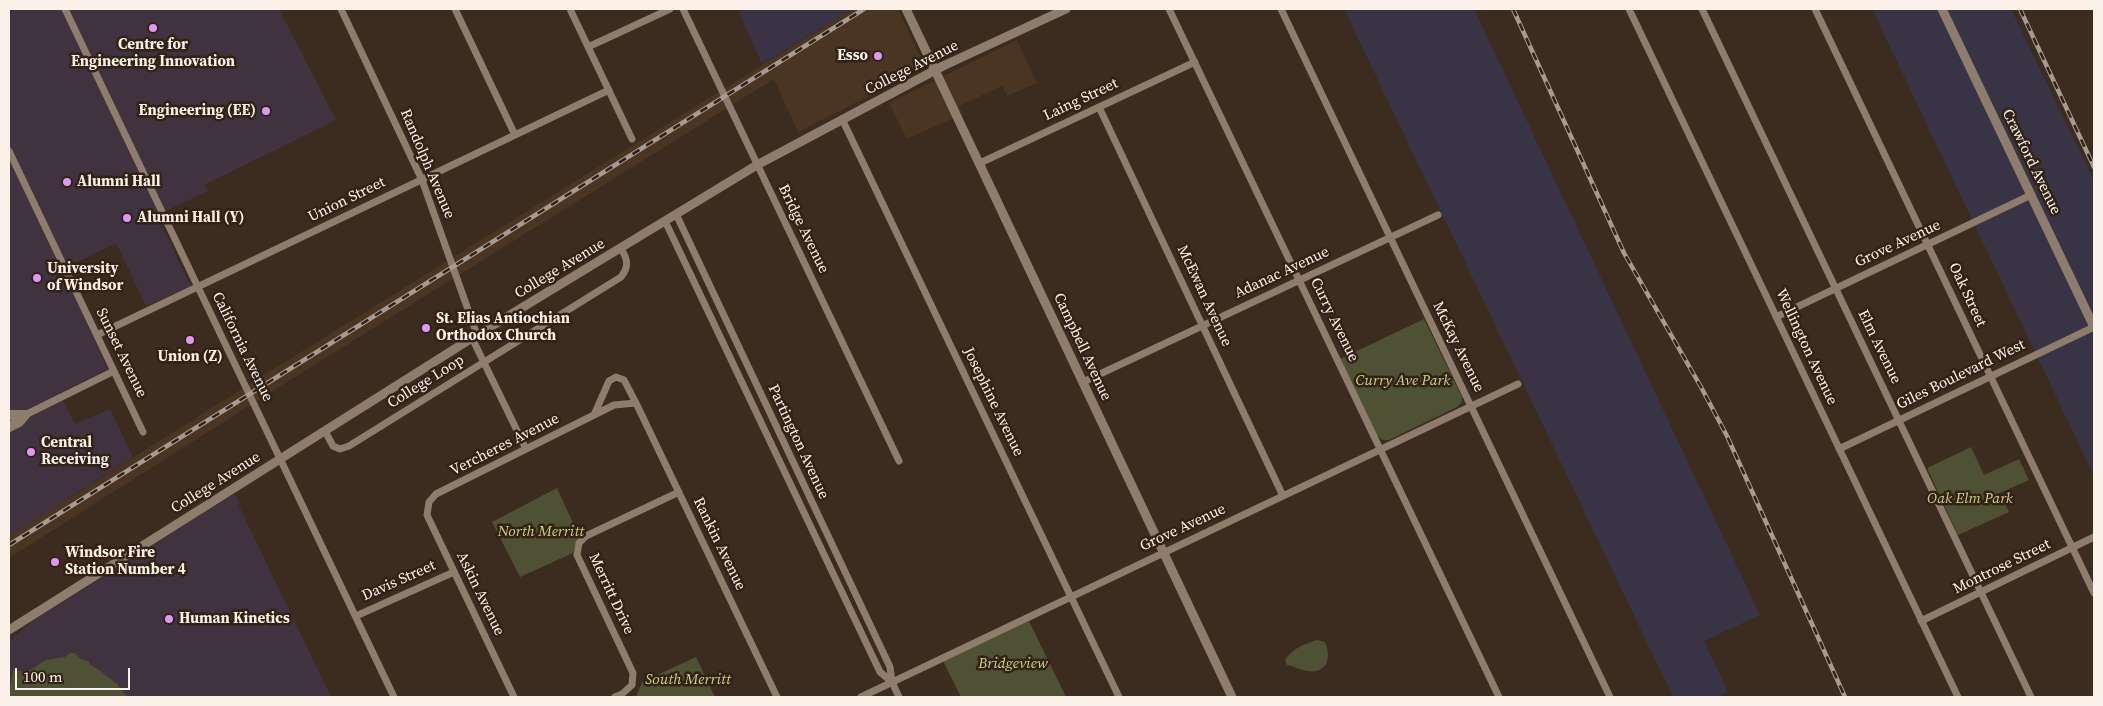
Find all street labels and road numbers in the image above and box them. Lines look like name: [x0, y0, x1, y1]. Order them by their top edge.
street label: College Avenue: [862, 37, 962, 99]
street label: Laing Street: [1041, 75, 1121, 125]
street label: Randolph Avenue: [396, 106, 458, 222]
street label: Crawford Avenue: [1998, 106, 2064, 218]
street label: Union Street: [305, 174, 389, 226]
street label: Bridge Avenue: [774, 182, 832, 276]
street label: Grove Avenue: [1852, 216, 1944, 272]
street label: College Avenue: [512, 235, 608, 303]
street label: McEwan Avenue: [1173, 242, 1235, 350]
street label: Adanac Avenue: [1232, 243, 1332, 303]
street label: Oak Street: [1944, 260, 1990, 330]
street label: Curry Avenue: [1306, 275, 1362, 365]
street label: Wellington Avenue: [1771, 286, 1841, 408]
street label: California Avenue: [208, 289, 276, 405]
street label: Campbell Avenue: [1049, 290, 1115, 404]
street label: McKay Avenue: [1428, 299, 1488, 395]
street label: Sunset Avenue: [92, 305, 150, 401]
street label: Elm Avenue: [1853, 307, 1905, 387]
street label: Giles Boulevard West: [1894, 336, 2028, 414]
street label: Josephine Avenue: [959, 345, 1027, 459]
street label: College Loop: [384, 351, 468, 413]
street label: Partington Avenue: [764, 382, 832, 502]
street label: Vercheres Avenue: [448, 410, 562, 480]
street label: College Avenue: [168, 448, 264, 518]
street label: Rankin Avenue: [689, 495, 749, 593]
street label: Grove Avenue: [1137, 500, 1229, 556]
street label: Montrose Street: [1950, 536, 2054, 598]
street label: Askin Avenue: [452, 549, 508, 639]
street label: Merritt Drive: [584, 551, 638, 637]
street label: Davis Street: [359, 557, 439, 605]

